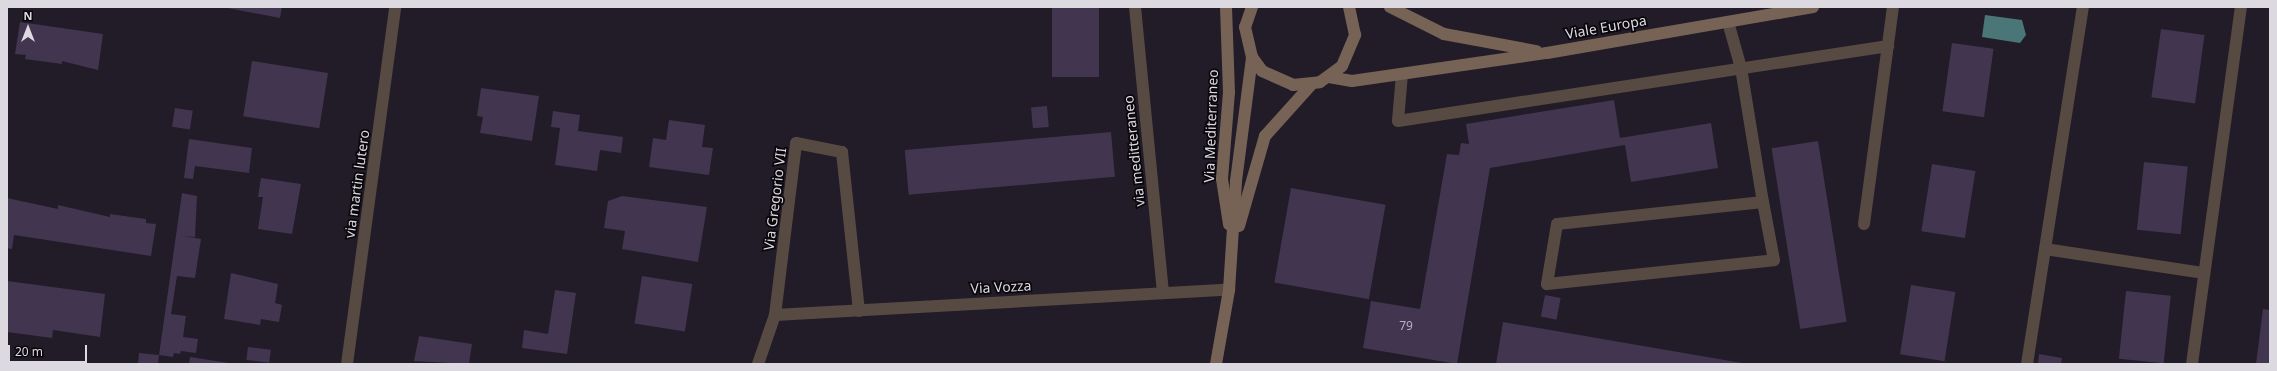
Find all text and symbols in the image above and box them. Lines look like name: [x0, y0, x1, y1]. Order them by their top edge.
north arrow: [8, 8, 48, 48]
text: N: [24, 8, 32, 23]
street label: Viale Europa: [1564, 12, 1648, 42]
street label: Via Mediterraneo: [1201, 69, 1221, 183]
street label: via meditteraneo: [1120, 95, 1148, 207]
street label: via martin lutero: [341, 129, 373, 239]
street label: Via Gregorio VII: [760, 147, 790, 251]
street label: Via Vozza: [970, 277, 1032, 297]
house number: 79: [1399, 319, 1413, 333]
scale bar: [10, 337, 89, 363]
text: 20 m: [15, 343, 43, 360]

